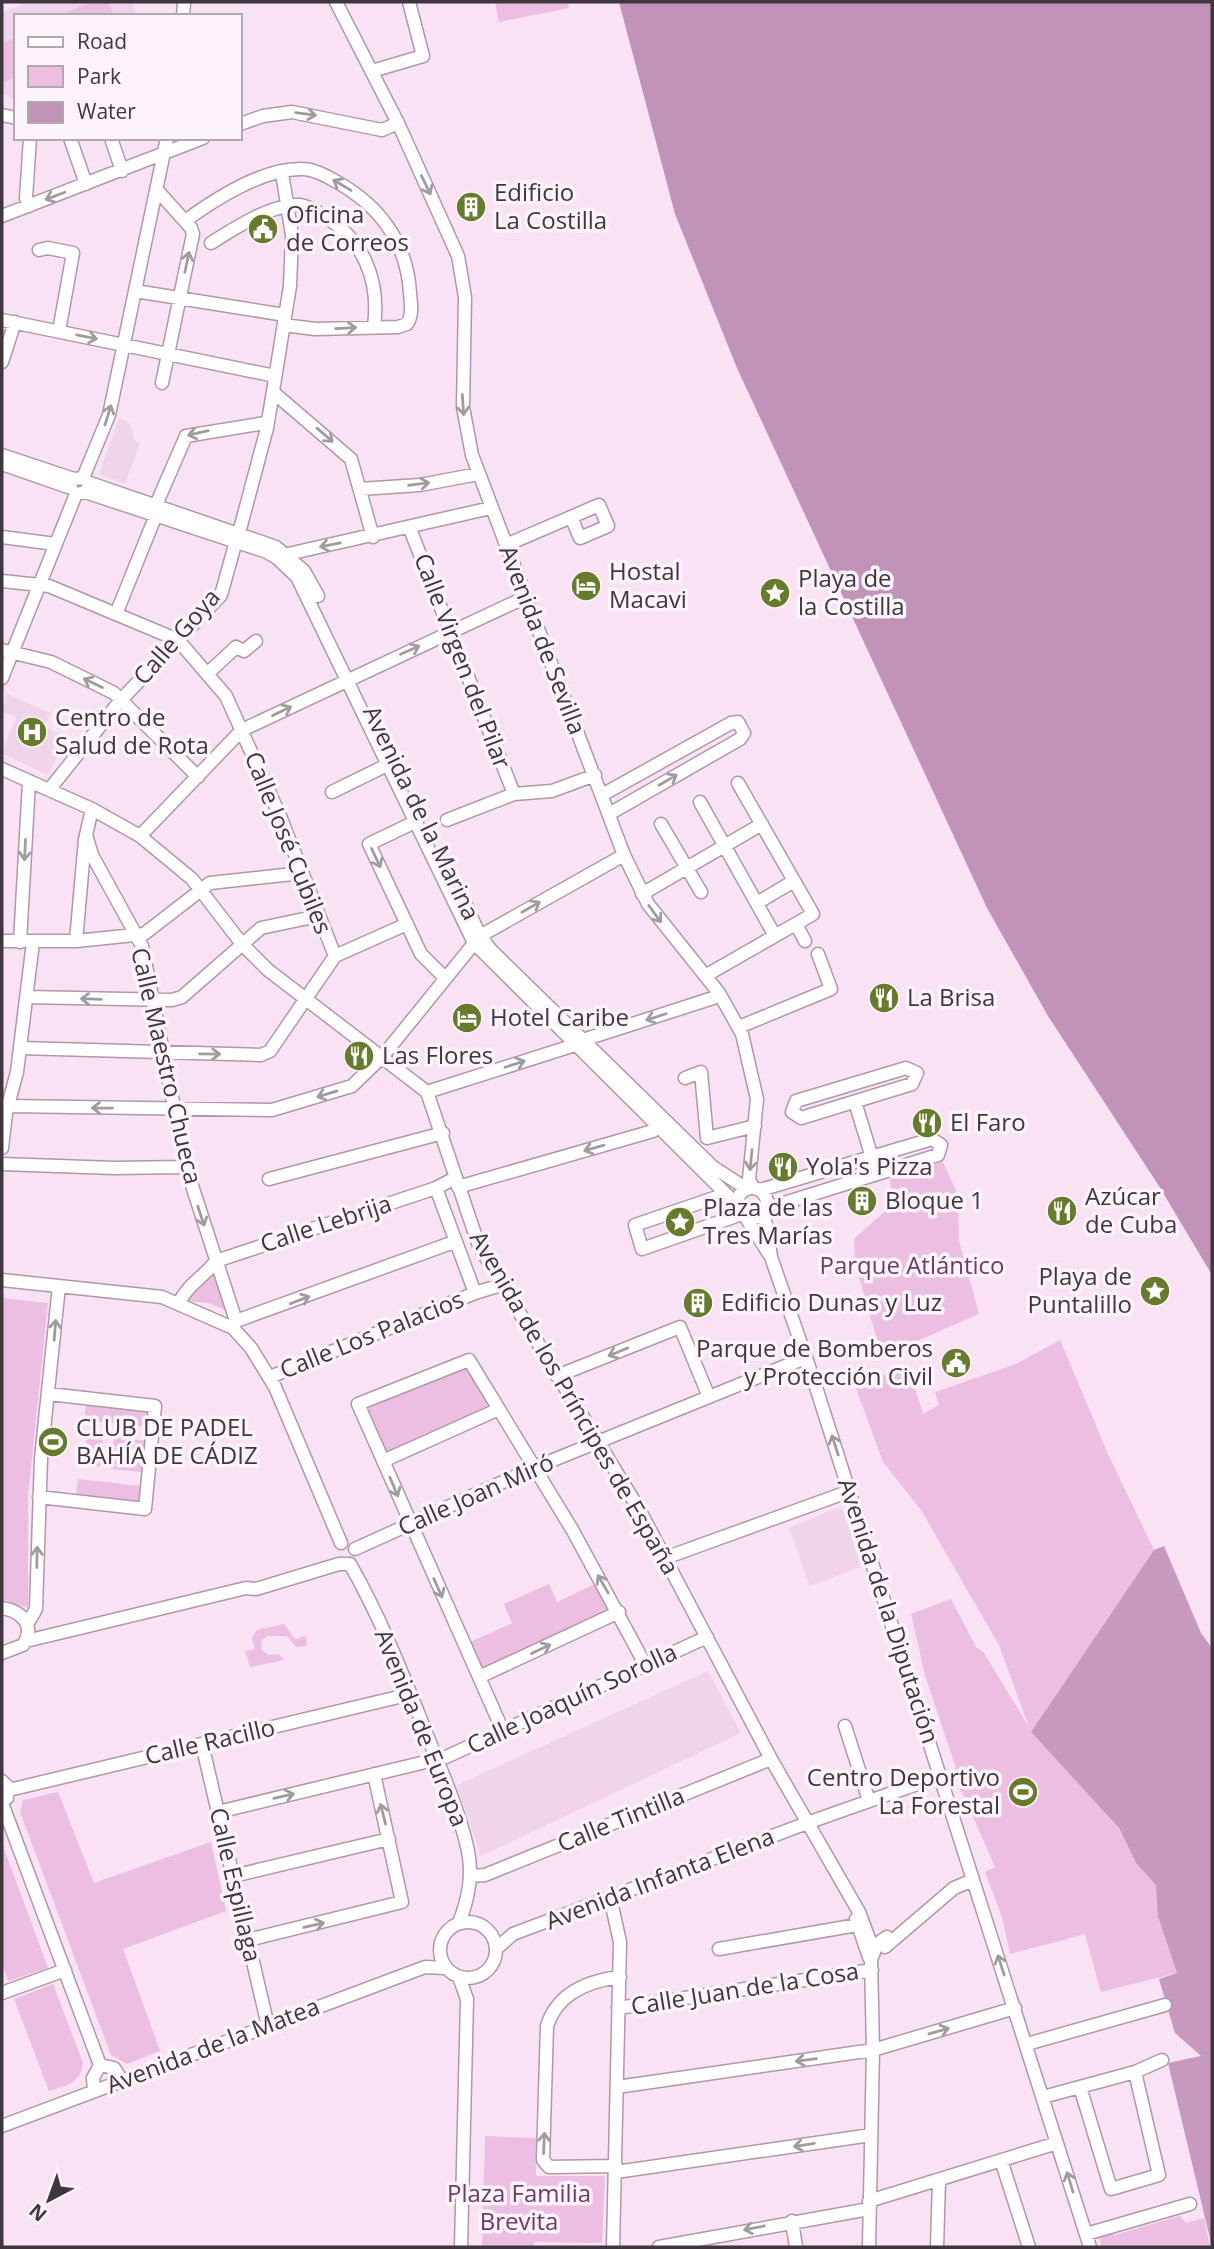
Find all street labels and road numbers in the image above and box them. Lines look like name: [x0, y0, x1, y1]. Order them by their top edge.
street label: Avenida de Sevilla: [492, 540, 595, 739]
street label: Calle Virgen del Pilar: [407, 548, 520, 773]
street label: Calle Goya: [125, 581, 227, 691]
street label: Avenida de la Marina: [356, 700, 489, 925]
street label: Calle José Cubiles: [238, 746, 341, 938]
street label: Calle Maestro Chueca: [124, 944, 211, 1187]
street label: Calle Lebrija: [256, 1186, 395, 1259]
street label: Avenida de los Príncipes de España: [463, 1224, 688, 1580]
street label: Calle Los Palacios: [275, 1282, 468, 1386]
street label: Calle Joan Miró: [392, 1445, 559, 1543]
street label: Avenida de la Diputación: [831, 1474, 948, 1747]
street label: Avenida de Europa: [368, 1624, 477, 1831]
street label: Calle Joaquín Sorolla: [461, 1634, 682, 1761]
street label: Calle Racillo: [141, 1710, 278, 1772]
street label: Calle Tintilla: [552, 1778, 689, 1859]
street label: Calle Espillaga: [203, 1804, 270, 1965]
street label: Avenida Infanta Elena: [540, 1819, 778, 1936]
street label: Calle Juan de la Cosa: [629, 1953, 861, 2022]
street label: Avenida de la Matea: [101, 1989, 324, 2100]

